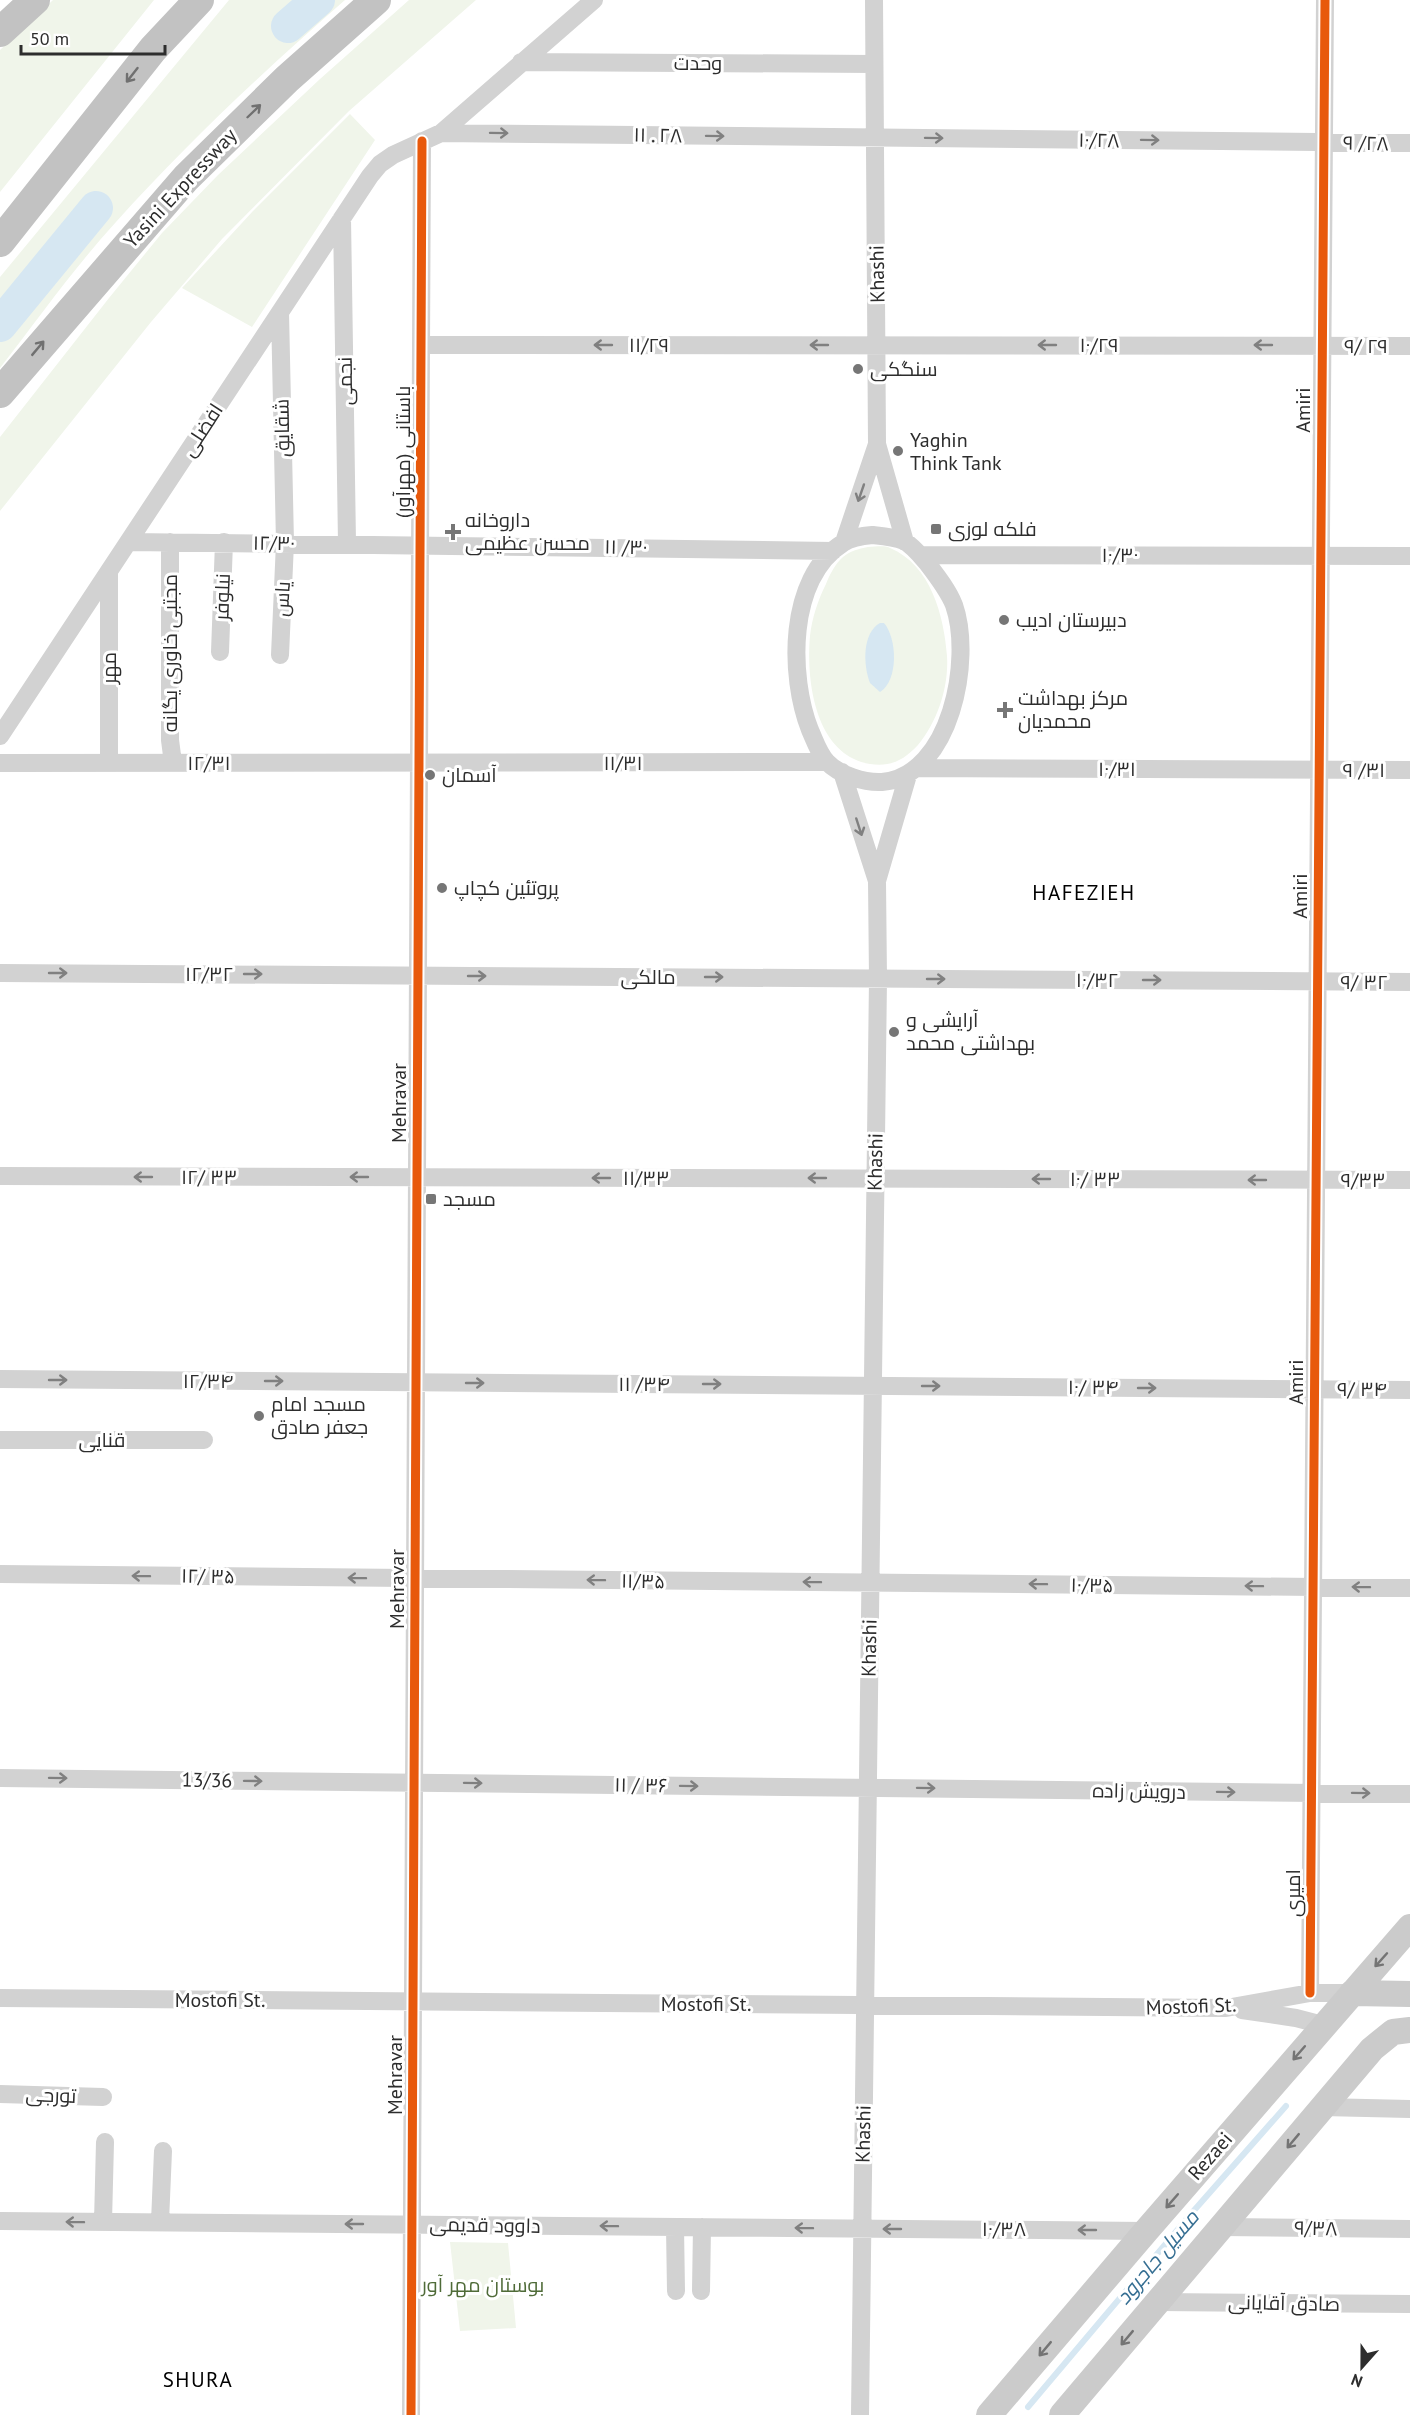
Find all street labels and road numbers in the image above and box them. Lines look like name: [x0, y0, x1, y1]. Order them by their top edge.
street label: وحدت: [674, 50, 722, 76]
street label: Yasini Expressway: [118, 122, 243, 253]
street label: ۱۱ . ۲۸: [634, 122, 682, 148]
street label: ۱۰/۲۸: [1078, 127, 1120, 153]
street label: ۹ /۲۸: [1343, 130, 1389, 156]
street label: Khashi: [863, 245, 891, 303]
street label: ۱۱/۲۹: [629, 332, 669, 358]
street label: ۱۰/۲۹: [1079, 332, 1119, 358]
street label: ۹/ ۲۹: [1344, 333, 1388, 359]
street label: نجمی: [332, 356, 358, 406]
street label: باستانی (مهرآور): [390, 386, 416, 518]
street label: Amiri: [1290, 387, 1316, 433]
street label: افضلی: [175, 398, 229, 462]
street label: شقایق: [268, 399, 296, 457]
street label: ۱۲/۳۰: [253, 530, 295, 556]
street label: ۱۱ /۳۰: [604, 534, 648, 560]
street label: ۱۰/۳۰: [1102, 542, 1138, 568]
street label: نیلوفر: [208, 573, 236, 622]
street label: مجتبی خاوری یگانه: [157, 574, 183, 732]
street label: یاس: [268, 580, 296, 617]
street label: مهر: [96, 652, 122, 685]
street label: ۱۲/۳۱: [187, 750, 231, 776]
street label: ۱۱/۳۱: [603, 750, 643, 776]
street label: ۱۰/۳۱: [1098, 756, 1136, 782]
street label: ۹ /۳۱: [1343, 757, 1385, 783]
street label: Amiri: [1287, 873, 1313, 919]
street label: ۱۲/۳۲: [185, 961, 233, 987]
street label: مالکی: [620, 964, 676, 990]
street label: ۱۰/۳۲: [1076, 967, 1118, 993]
street label: ۹/ ۳۲: [1341, 969, 1387, 995]
street label: Mehravar: [386, 1063, 412, 1143]
street label: Khashi: [861, 1133, 889, 1191]
street label: ۱۲/ ۳۳: [181, 1164, 237, 1190]
street label: ۱۱/۳۳: [623, 1165, 669, 1191]
street label: ۱۰/ ۳۳: [1070, 1166, 1120, 1192]
street label: ۹/۳۳: [1341, 1167, 1385, 1193]
street label: Amiri: [1283, 1359, 1309, 1405]
street label: ۱۲/۳۴: [183, 1368, 233, 1394]
street label: ۱۱ /۳۴: [618, 1371, 670, 1397]
street label: ۱۰/ ۳۴: [1068, 1374, 1118, 1400]
street label: ۹/ ۳۴: [1337, 1376, 1387, 1402]
street label: قنایی: [79, 1427, 125, 1453]
street label: Mehravar: [384, 1549, 410, 1629]
street label: ۱۲/ ۳۵: [181, 1563, 235, 1589]
street label: ۱۱/۳۵: [621, 1568, 665, 1594]
street label: ۱۰/۳۵: [1070, 1572, 1114, 1598]
street label: Khashi: [855, 1619, 883, 1677]
street label: 13/36: [181, 1767, 233, 1793]
street label: ۱۱ / ۳۶: [614, 1772, 668, 1798]
street label: درویش زاده: [1092, 1777, 1186, 1805]
street label: امیری: [1280, 1869, 1306, 1917]
street label: Mostofi St.: [175, 1987, 265, 2013]
street label: Mostofi St.: [661, 1991, 751, 2017]
street label: Mostofi St.: [1145, 1991, 1237, 2021]
street label: Mehravar: [382, 2035, 408, 2115]
street label: تورجی: [25, 2081, 78, 2109]
street label: Khashi: [849, 2105, 877, 2163]
street label: Rezaei: [1182, 2127, 1238, 2185]
street label: داوود قدیمی: [429, 2211, 541, 2239]
street label: ۹/۳۸: [1294, 2215, 1338, 2241]
street label: ۱۰/۳۸: [982, 2216, 1026, 2242]
street label: صادق آقایانی: [1228, 2289, 1340, 2317]

